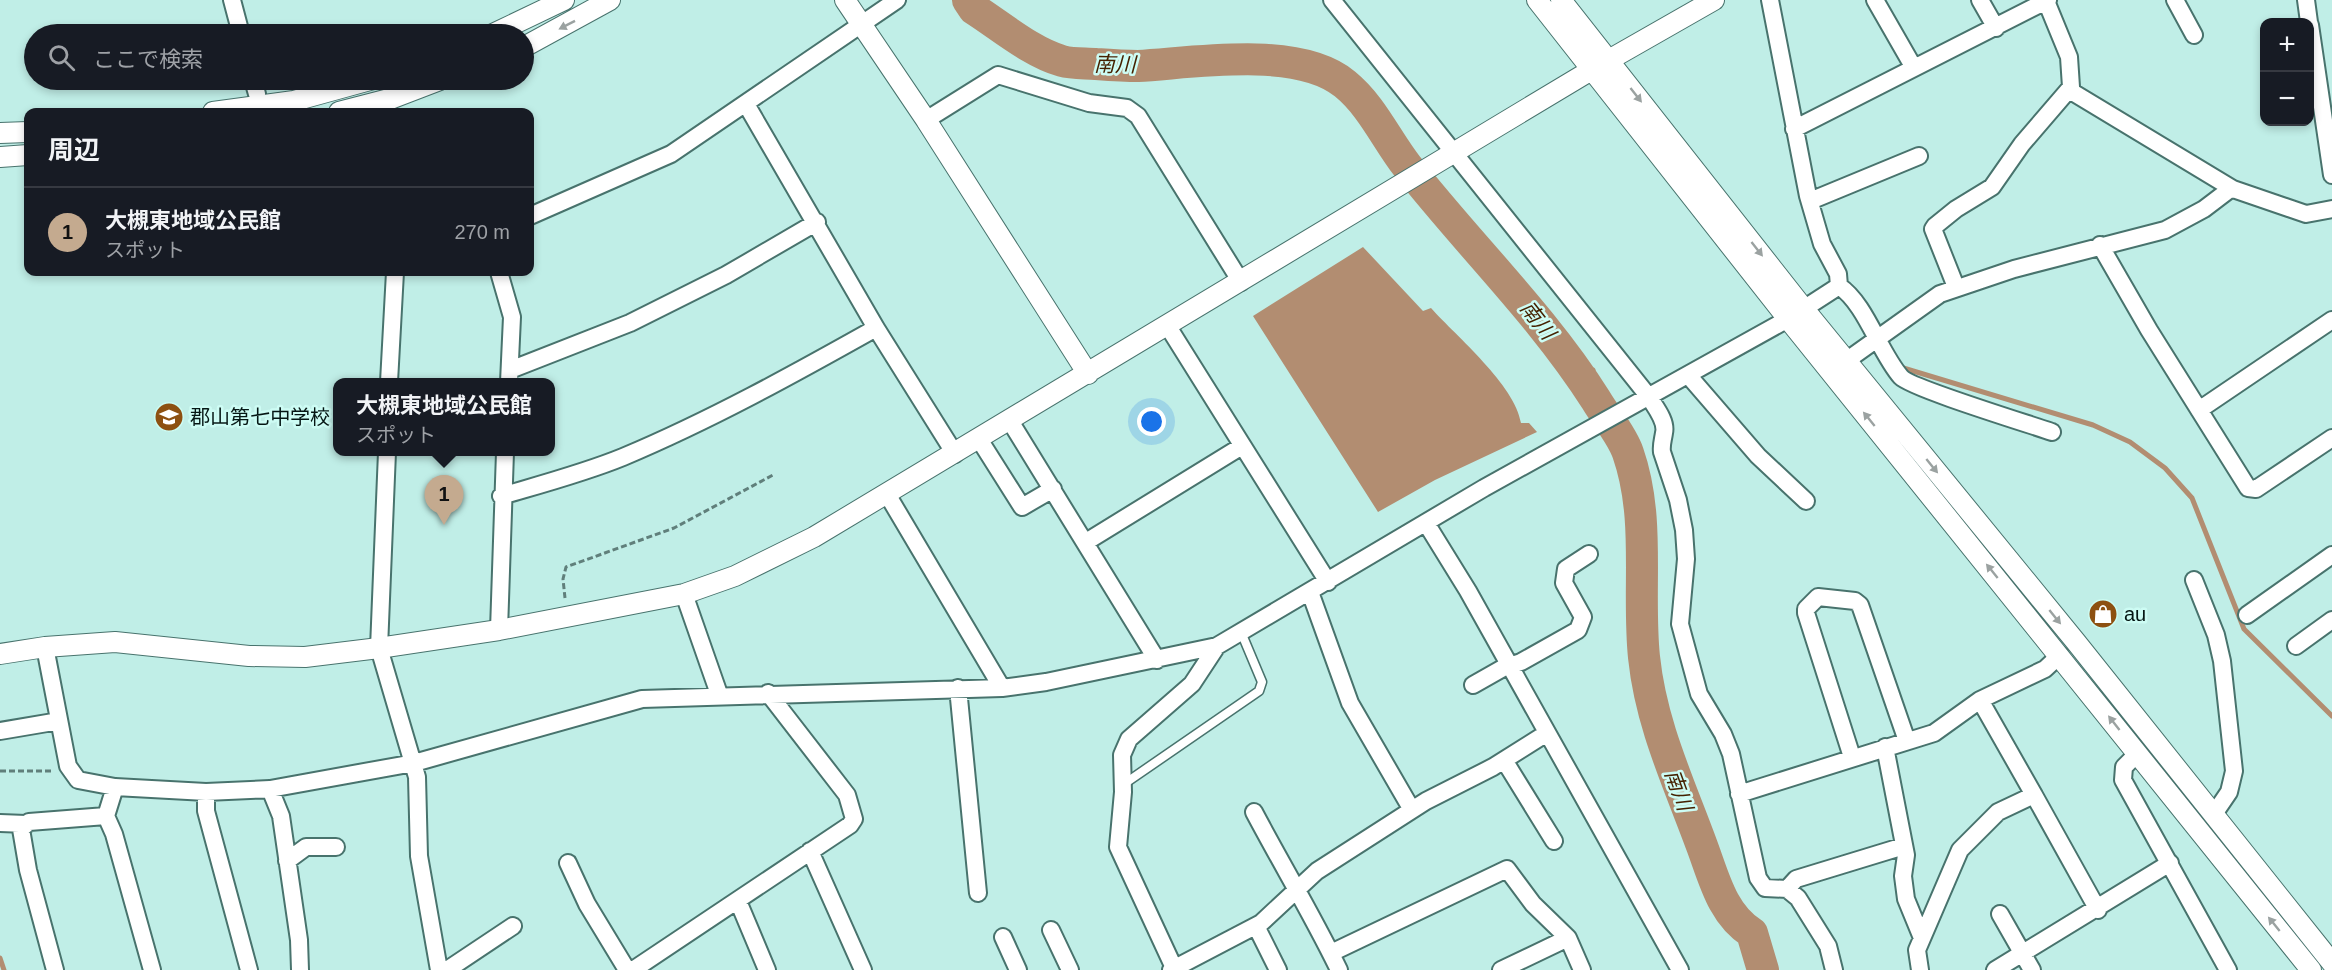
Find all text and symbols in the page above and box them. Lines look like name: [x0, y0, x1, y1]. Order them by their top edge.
map controls: [2260, 18, 2314, 126]
button: +: [2260, 18, 2314, 72]
one-way arrow: [559, 20, 576, 29]
search box: [24, 24, 534, 90]
icon: search: [45, 41, 78, 74]
text: ここで検索: [93, 47, 203, 72]
water label: 南川: [1094, 52, 1138, 76]
button: −: [2260, 72, 2314, 126]
one-way arrow: [1630, 87, 1643, 103]
text: 周辺: [48, 135, 100, 165]
text: 大槻東地域公民館: [105, 208, 281, 233]
text: 1: [62, 221, 73, 243]
text: 270 m: [454, 221, 510, 243]
text: スポット: [105, 239, 185, 261]
one-way arrow: [1750, 241, 1762, 256]
water label: 南川: [1516, 296, 1561, 345]
popup: [333, 378, 555, 456]
text: 大槻東地域公民館: [356, 393, 532, 418]
school or university icon: 郡山第七中学校: [153, 401, 185, 433]
place label: 郡山第七中学校: [190, 406, 330, 428]
your location: [1137, 407, 1166, 436]
one-way arrow: [1862, 411, 1875, 427]
text: スポット: [356, 424, 436, 446]
one-way arrow: [1925, 458, 1938, 474]
pin: 1: [424, 476, 464, 525]
one-way arrow: [1986, 563, 1998, 578]
shop icon: au: [2087, 598, 2119, 630]
place label: au: [2124, 603, 2146, 625]
one-way arrow: [2048, 609, 2061, 624]
one-way arrow: [2108, 715, 2120, 730]
water label: 南川: [1661, 766, 1698, 816]
one-way arrow: [2269, 917, 2281, 932]

